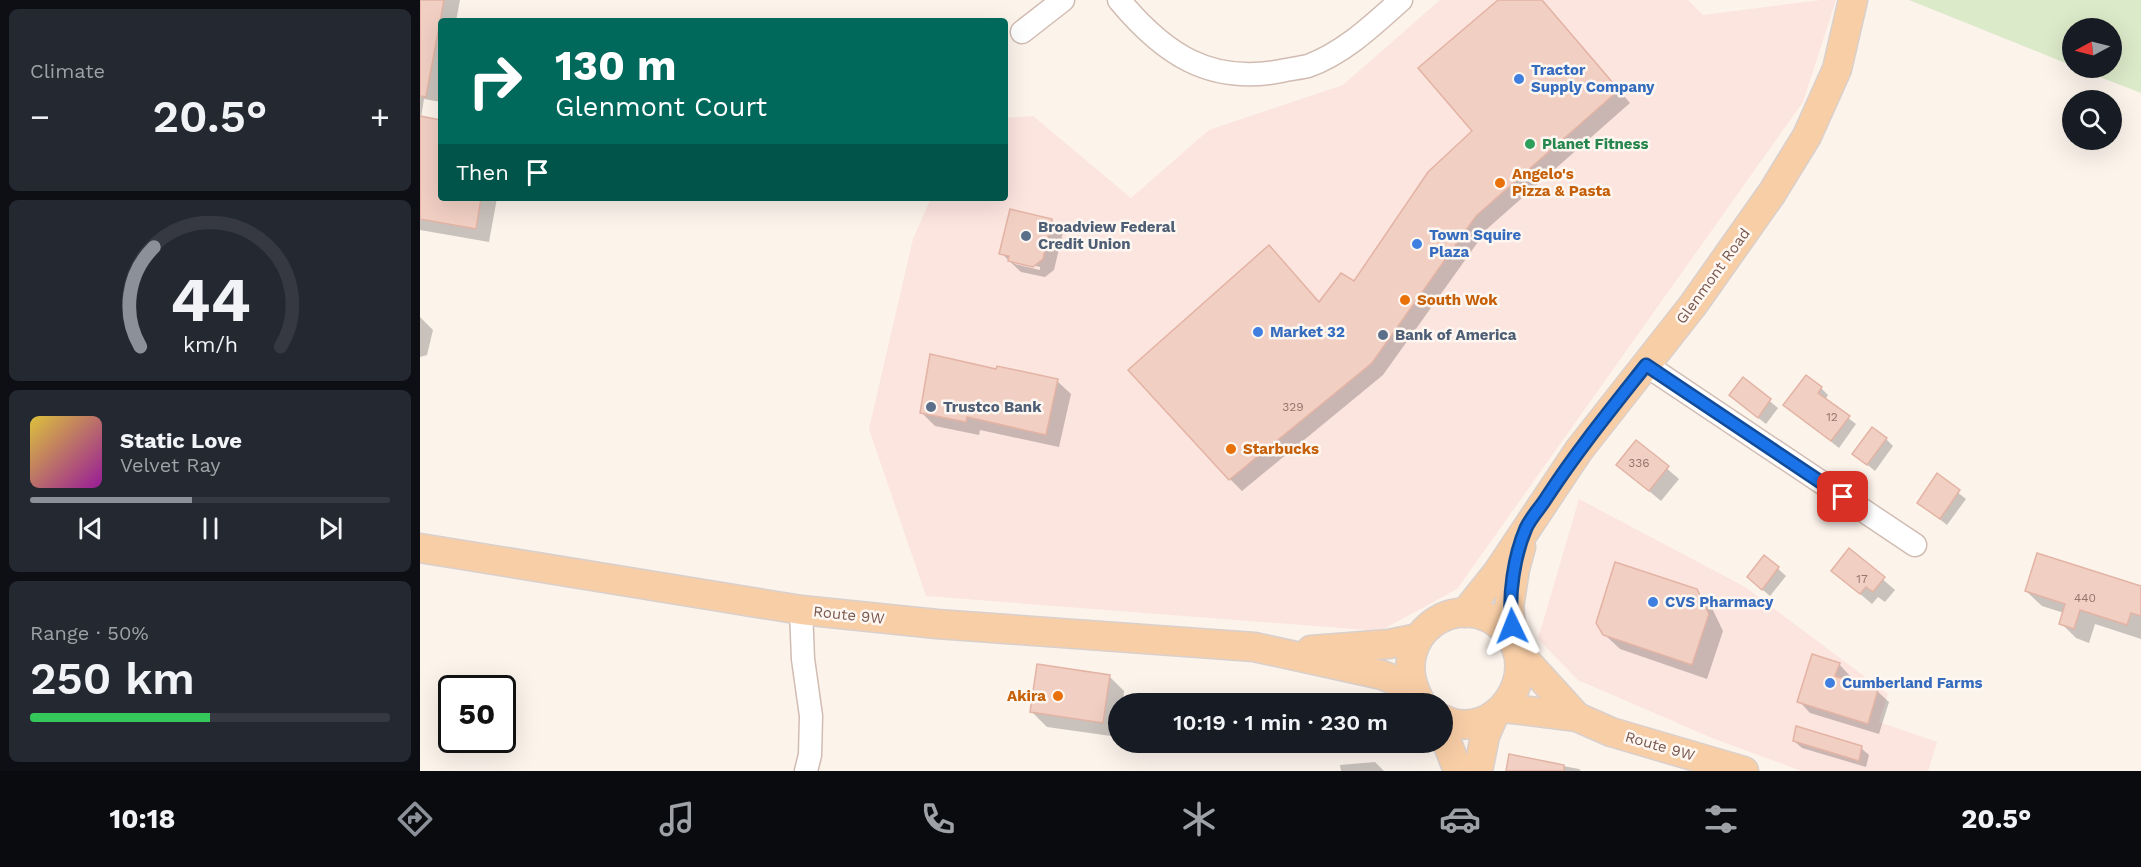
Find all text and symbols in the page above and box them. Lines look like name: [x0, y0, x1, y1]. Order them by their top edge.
north arrow: [2062, 18, 2122, 78]
map controls: [2062, 18, 2122, 150]
text: 130 m: [555, 41, 677, 90]
icon: right: [456, 42, 534, 120]
text: Climate: [30, 59, 105, 83]
place label: Tractor Supply Company: [1531, 61, 1655, 96]
marker: Tractor Supply Company: [1512, 72, 1526, 86]
text: 20.5°: [152, 90, 268, 143]
button: search: [2062, 90, 2122, 150]
text: Glenmont Court: [555, 91, 767, 123]
text: −: [30, 97, 50, 136]
text: +: [370, 97, 390, 136]
place label: Planet Fitness: [1542, 135, 1649, 153]
marker: Planet Fitness: [1523, 137, 1537, 151]
icon: arrive: [521, 156, 554, 189]
text: Then: [456, 160, 509, 185]
place label: Angelo's Pizza & Pasta: [1512, 165, 1611, 200]
marker: Angelo's Pizza & Pasta: [1493, 176, 1507, 190]
place label: Broadview Federal Credit Union: [1038, 218, 1176, 253]
street label: Glenmont Road: [1672, 225, 1754, 327]
place label: Town Squire Plaza: [1429, 226, 1521, 261]
marker: Broadview Federal Credit Union: [1019, 229, 1033, 243]
marker: Town Squire Plaza: [1410, 237, 1424, 251]
text: 44: [170, 263, 250, 336]
place label: South Wok: [1417, 291, 1498, 309]
marker: South Wok: [1398, 293, 1412, 307]
place label: Market 32: [1270, 323, 1345, 341]
marker: Market 32: [1251, 325, 1265, 339]
place label: Bank of America: [1395, 326, 1517, 344]
marker: Bank of America: [1376, 328, 1390, 342]
text: km/h: [182, 333, 238, 358]
place label: Trustco Bank: [943, 398, 1042, 416]
marker: Trustco Bank: [924, 400, 938, 414]
house number: 329: [1282, 400, 1304, 414]
house number: 12: [1826, 410, 1838, 424]
text: Static Love: [120, 428, 242, 453]
place label: Starbucks: [1243, 440, 1319, 458]
marker: Starbucks: [1224, 442, 1238, 456]
text: Velvet Ray: [120, 453, 221, 477]
house number: 336: [1628, 456, 1650, 470]
pin: [1817, 471, 1868, 522]
icon: arrive: [1826, 480, 1859, 513]
icon: previous: [74, 512, 107, 545]
icon: pause: [194, 512, 227, 545]
icon: next: [314, 512, 347, 545]
house number: 17: [1856, 572, 1868, 586]
house number: 440: [2074, 591, 2096, 605]
place label: CVS Pharmacy: [1665, 593, 1774, 611]
position arrow: [1480, 594, 1544, 658]
marker: CVS Pharmacy: [1646, 595, 1660, 609]
street label: Route 9W: [812, 602, 886, 628]
text: Range · 50%: [30, 621, 149, 645]
text: 250 km: [30, 652, 195, 705]
place label: Cumberland Farms: [1842, 674, 1983, 692]
speed limit sign: 50: [438, 675, 516, 753]
marker: Cumberland Farms: [1823, 676, 1837, 690]
place label: Akira: [1007, 687, 1046, 705]
marker: Akira: [1051, 689, 1065, 703]
text: 10:19 · 1 min · 230 m: [1173, 710, 1388, 735]
street label: Route 9W: [1623, 727, 1697, 765]
icon: directions: [394, 798, 436, 840]
icon: music: [656, 798, 698, 840]
icon: phone: [917, 798, 959, 840]
icon: climate: [1178, 798, 1220, 840]
icon: car: [1439, 798, 1481, 840]
icon: filters: [1700, 798, 1742, 840]
text: 10:18: [110, 803, 175, 835]
text: 20.5°: [1961, 803, 2031, 835]

